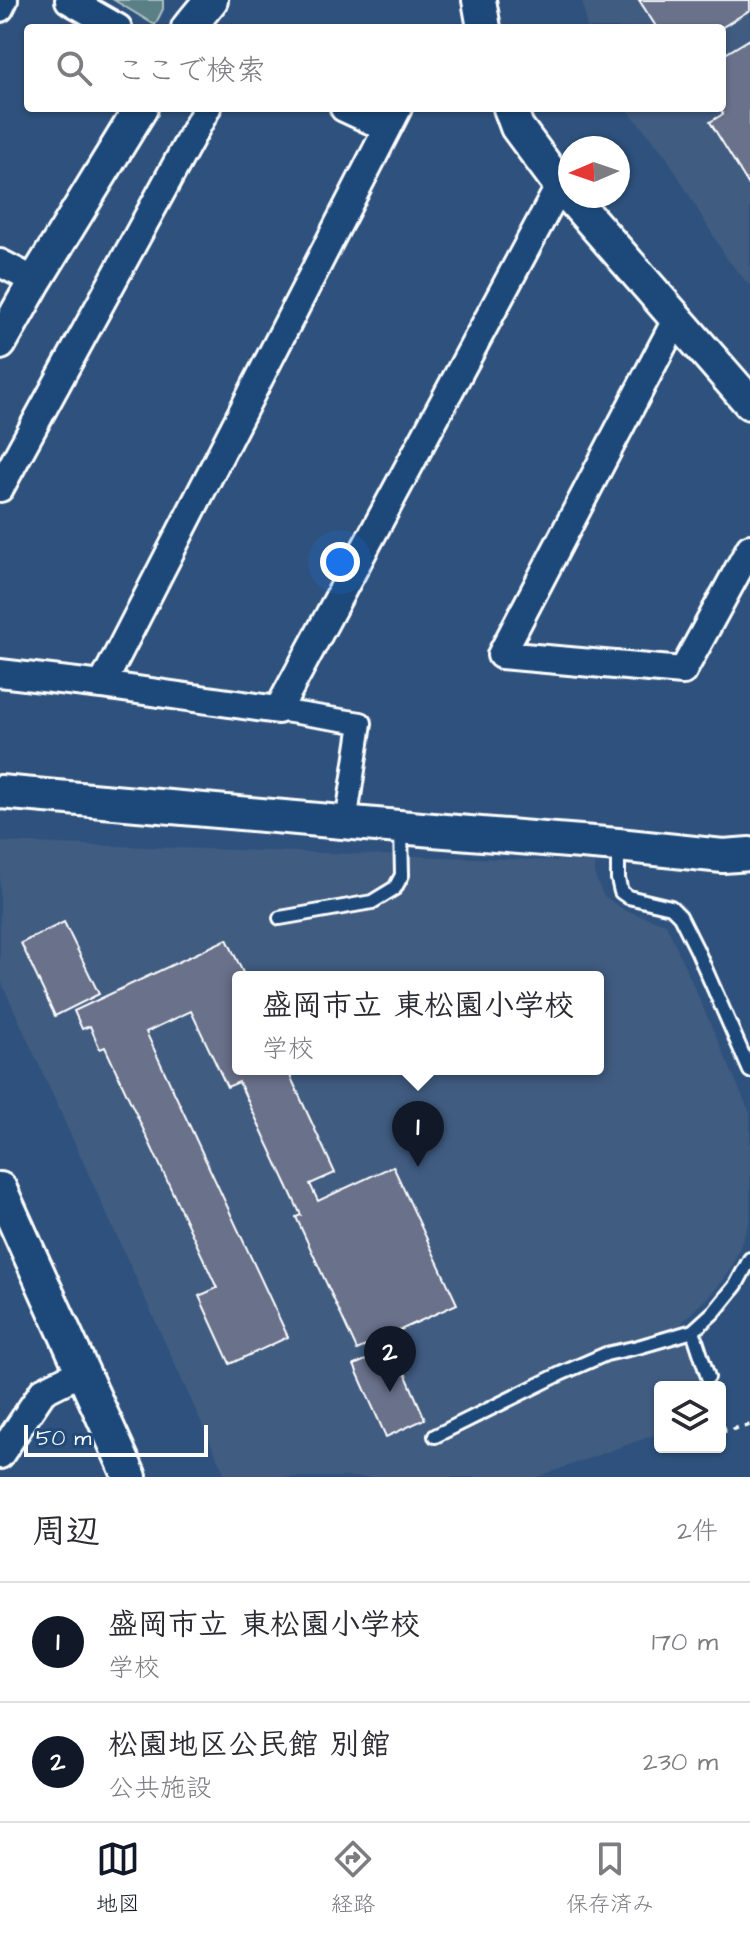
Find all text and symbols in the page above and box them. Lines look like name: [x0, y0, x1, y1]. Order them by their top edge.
search box: [24, 24, 726, 112]
icon: search: [52, 46, 96, 90]
text: ここで検索: [116, 50, 266, 92]
north arrow: [558, 136, 630, 208]
your location: [320, 542, 360, 582]
popup: [232, 971, 604, 1075]
text: 盛岡市立 東松園小学校: [262, 985, 574, 1027]
text: 学校: [262, 1031, 314, 1067]
pin: 1: [392, 1101, 444, 1167]
pin: 2: [364, 1326, 416, 1392]
map controls: [654, 1381, 726, 1453]
button: layers: [654, 1381, 726, 1453]
scale bar: [24, 1421, 208, 1457]
text: 50 m: [36, 1423, 91, 1454]
text: 周辺: [32, 1508, 100, 1556]
text: 2件: [677, 1513, 718, 1549]
text: 盛岡市立 東松園小学校: [108, 1604, 420, 1646]
text: 1: [56, 1624, 60, 1660]
text: 170 m: [652, 1624, 718, 1660]
text: 学校: [108, 1650, 160, 1686]
text: 松園地区公民館 別館: [108, 1724, 390, 1766]
text: 2: [51, 1744, 65, 1780]
text: 230 m: [643, 1744, 718, 1780]
text: 公共施設: [108, 1770, 212, 1806]
tab: 地図: [96, 1837, 140, 1920]
tab: 経路: [331, 1837, 375, 1920]
tab: 保存済み: [566, 1837, 654, 1920]

